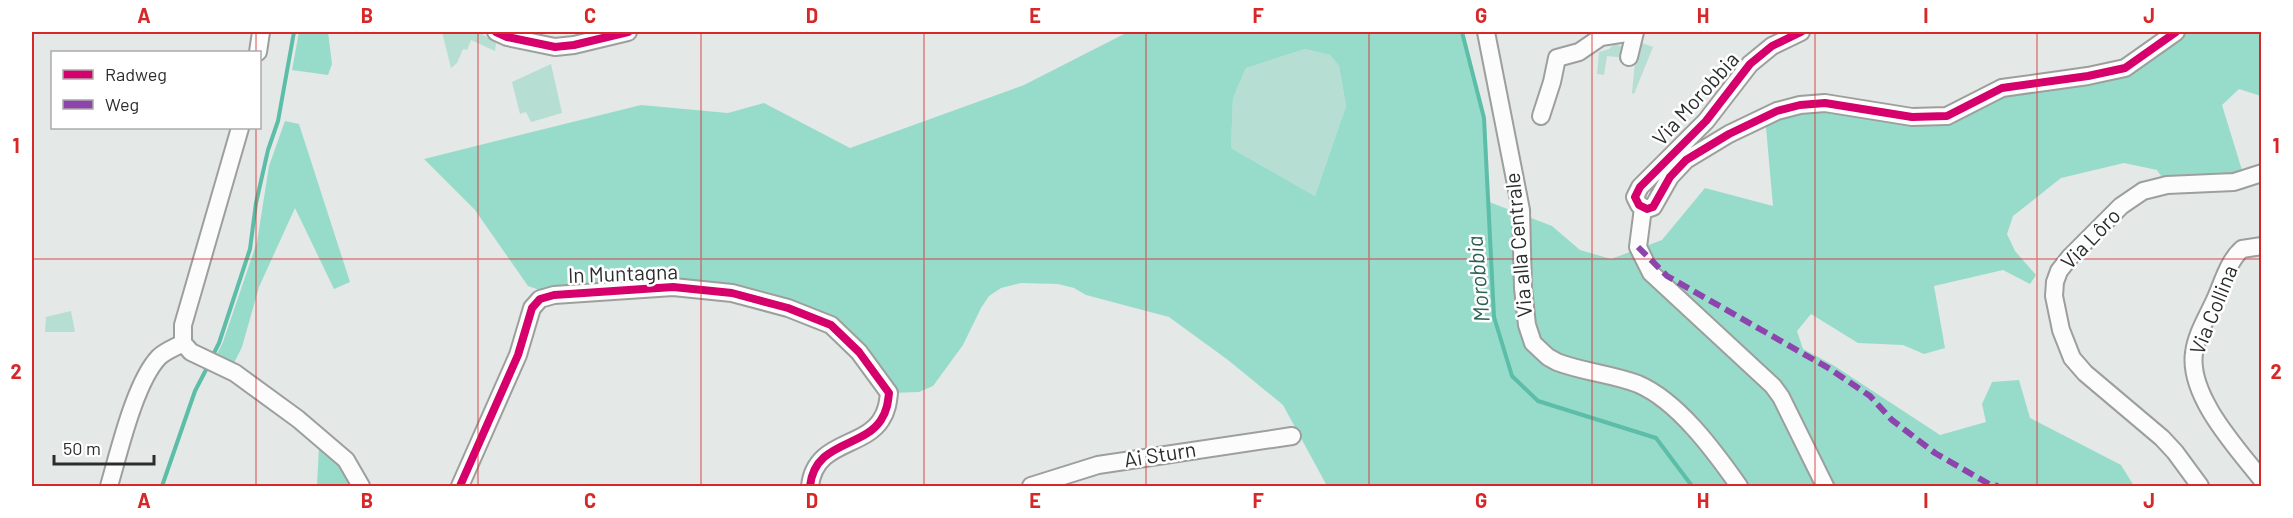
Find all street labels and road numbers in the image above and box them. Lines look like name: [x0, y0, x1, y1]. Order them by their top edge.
street label: Via Morobbia: [1646, 46, 1743, 150]
street label: Via alla Centrale: [1499, 172, 1536, 319]
street label: Via Lôro: [2055, 202, 2125, 274]
street label: In Muntagna: [567, 258, 678, 287]
street label: Via Collina: [2183, 261, 2242, 358]
street label: Ai Sturn: [1122, 436, 1197, 472]

